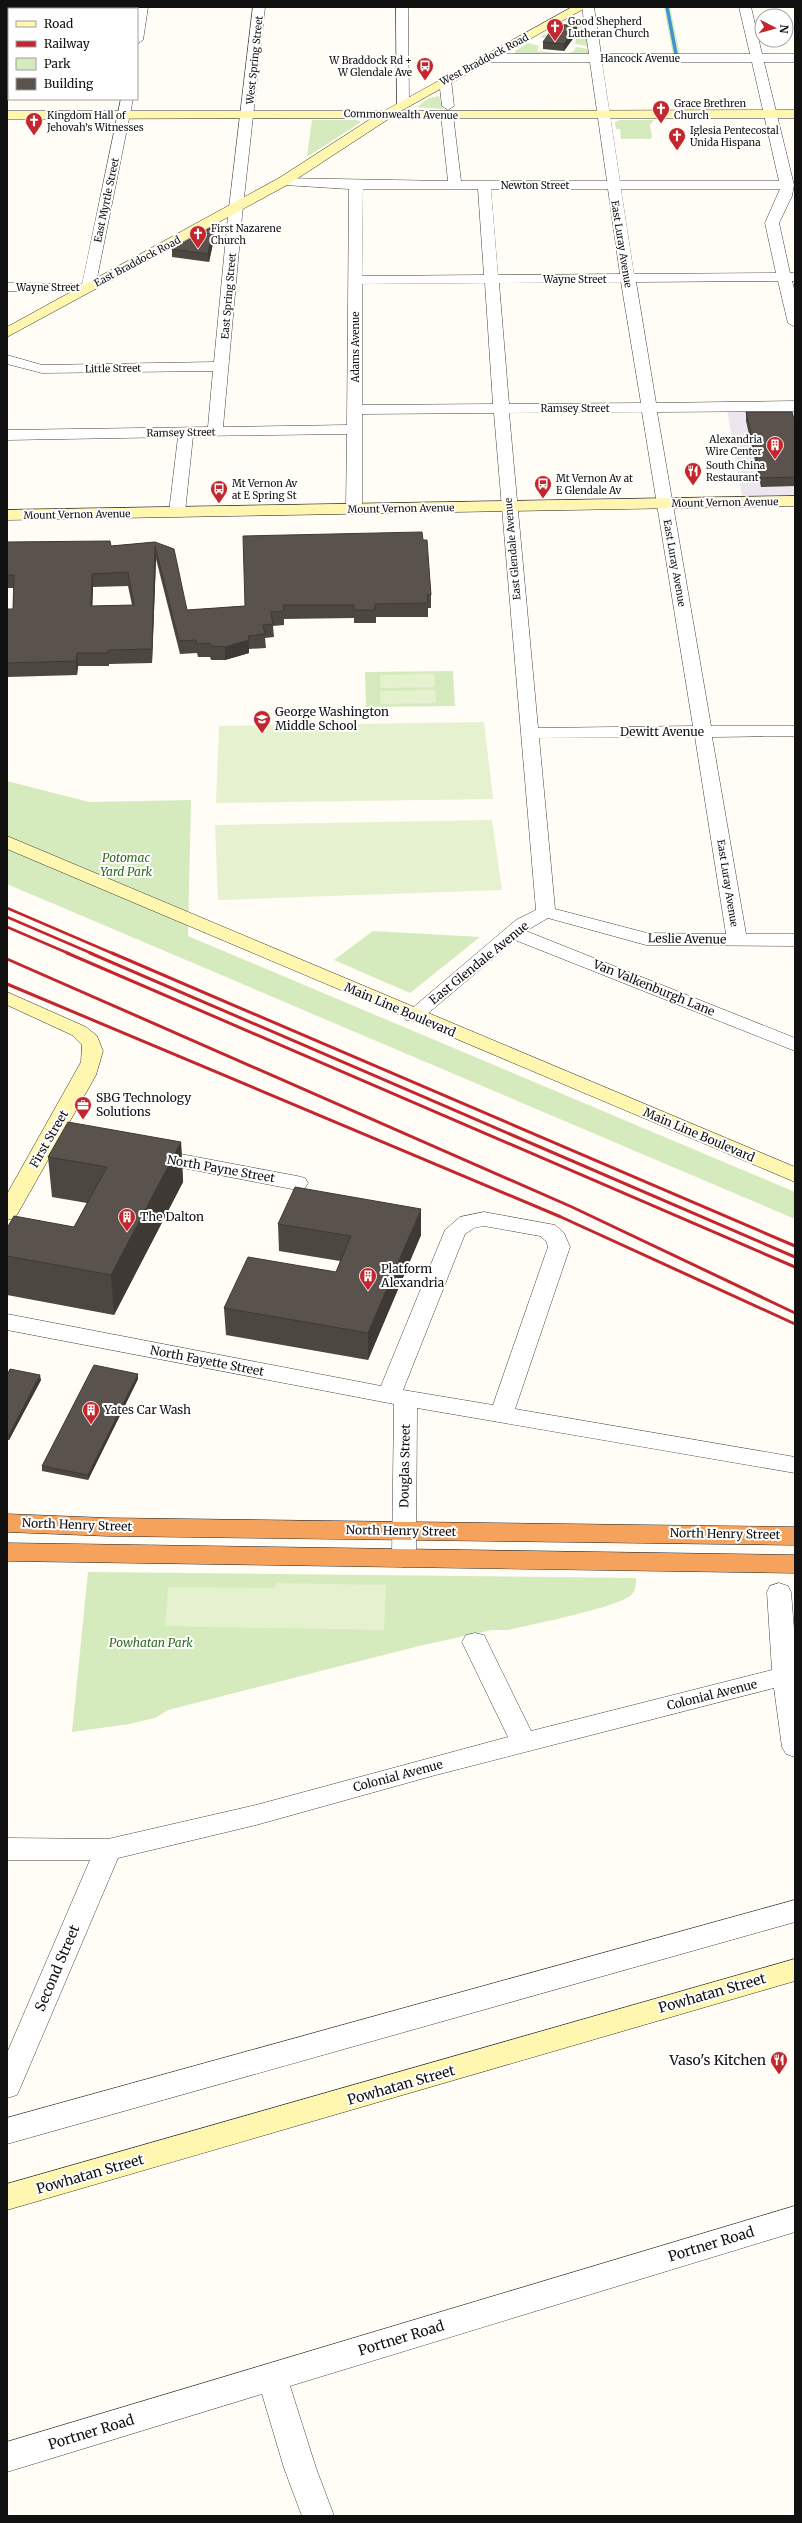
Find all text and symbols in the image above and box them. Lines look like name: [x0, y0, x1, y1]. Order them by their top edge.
legend: [8, 8, 138, 100]
north arrow: [754, 8, 794, 48]
street label: West Spring Street: [243, 15, 266, 106]
place label: Good Shepherd Lutheran Church: [568, 15, 650, 40]
text: Road: [44, 16, 73, 31]
church icon: Good Shepherd Lutheran Church: [545, 17, 565, 42]
text: N: [776, 24, 791, 34]
street label: West Braddock Road: [437, 31, 531, 89]
text: Railway: [44, 36, 90, 51]
street label: Hancock Avenue: [600, 52, 680, 65]
place label: W Braddock Rd + W Glendale Ave: [328, 54, 412, 79]
text: Park: [44, 56, 71, 71]
bus stop icon: W Braddock Rd + W Glendale Ave: [415, 56, 435, 81]
text: Building: [44, 76, 94, 91]
place label: Grace Brethren Church: [674, 97, 746, 122]
church icon: Grace Brethren Church: [651, 99, 671, 124]
street label: Commonwealth Avenue: [344, 107, 458, 122]
place label: Kingdom Hall of Jehovah’s Witnesses: [46, 109, 144, 134]
church icon: Kingdom Hall of Jehovah’s Witnesses: [24, 111, 44, 136]
place label: Iglesia Pentecostal Unida Hispana: [690, 124, 779, 149]
church icon: Iglesia Pentecostal Unida Hispana: [667, 126, 687, 151]
street label: East Myrtle Street: [91, 156, 122, 244]
street label: Newton Street: [501, 179, 569, 192]
street label: East Luray Avenue: [608, 199, 635, 289]
place label: First Nazarene Church: [211, 222, 281, 247]
church icon: First Nazarene Church: [188, 224, 208, 249]
street label: East Braddock Road: [92, 233, 183, 290]
street label: East Spring Street: [218, 252, 239, 340]
street label: Wayne Street: [542, 273, 607, 286]
street label: Wayne Street: [15, 281, 80, 294]
street label: Adams Avenue: [349, 312, 362, 383]
street label: Little Street: [85, 362, 141, 375]
street label: Ramsey Street: [540, 402, 610, 415]
street label: Ramsey Street: [146, 425, 216, 440]
place label: Alexandria Wire Center: [704, 433, 763, 458]
building icon: Alexandria Wire Center: [765, 435, 785, 460]
place label: South China Restaurant: [706, 459, 766, 484]
restaurant icon: South China Restaurant: [683, 461, 703, 486]
place label: Mt Vernon Av at E Glendale Av: [556, 472, 633, 497]
bus stop icon: Mt Vernon Av at E Glendale Av: [533, 474, 553, 499]
place label: Mt Vernon Av at E Spring St: [232, 477, 298, 502]
bus stop icon: Mt Vernon Av at E Spring St: [209, 479, 229, 504]
street label: Mount Vernon Avenue: [671, 495, 779, 510]
street label: East Glendale Avenue: [502, 497, 523, 601]
street label: Mount Vernon Avenue: [347, 501, 455, 516]
street label: Mount Vernon Avenue: [23, 507, 131, 522]
street label: East Luray Avenue: [660, 518, 689, 608]
place label: George Washington Middle School: [275, 704, 389, 733]
school or university icon: George Washington Middle School: [252, 709, 272, 734]
street label: Dewitt Avenue: [620, 724, 704, 739]
street label: East Luray Avenue: [714, 838, 741, 928]
park label: Potomac Yard Park: [100, 850, 153, 879]
street label: East Glendale Avenue: [426, 918, 531, 1007]
street label: Leslie Avenue: [648, 930, 726, 947]
street label: Van Valkenburgh Lane: [590, 956, 717, 1019]
street label: Main Line Boulevard: [342, 979, 458, 1040]
place label: SBG Technology Solutions: [96, 1090, 191, 1119]
office icon: SBG Technology Solutions: [73, 1095, 93, 1120]
street label: Main Line Boulevard: [641, 1104, 757, 1165]
street label: First Street: [26, 1107, 71, 1170]
street label: North Payne Street: [166, 1152, 276, 1185]
building icon: The Dalton: [117, 1207, 137, 1232]
place label: The Dalton: [140, 1209, 204, 1224]
place label: Platform Alexandria: [380, 1261, 445, 1290]
building icon: Platform Alexandria: [358, 1266, 378, 1291]
street label: North Fayette Street: [149, 1342, 266, 1379]
building icon: Yates Car Wash: [81, 1400, 101, 1425]
place label: Yates Car Wash: [103, 1402, 191, 1417]
street label: Douglas Street: [396, 1424, 413, 1508]
street label: North Henry Street: [22, 1515, 133, 1534]
street label: North Henry Street: [346, 1522, 457, 1539]
street label: North Henry Street: [670, 1525, 781, 1542]
park label: Powhatan Park: [109, 1635, 193, 1650]
street label: Colonial Avenue: [665, 1676, 758, 1713]
street label: Colonial Avenue: [351, 1756, 444, 1795]
street label: Second Street: [31, 1922, 84, 2014]
street label: Powhatan Street: [656, 1969, 768, 2017]
restaurant icon: Vaso's Kitchen: [769, 2050, 789, 2075]
place label: Vaso's Kitchen: [669, 2051, 766, 2069]
street label: Powhatan Street: [345, 2061, 457, 2109]
street label: Powhatan Street: [34, 2150, 146, 2198]
street label: Portner Road: [666, 2222, 757, 2266]
street label: Portner Road: [356, 2316, 447, 2360]
street label: Portner Road: [46, 2410, 137, 2454]

